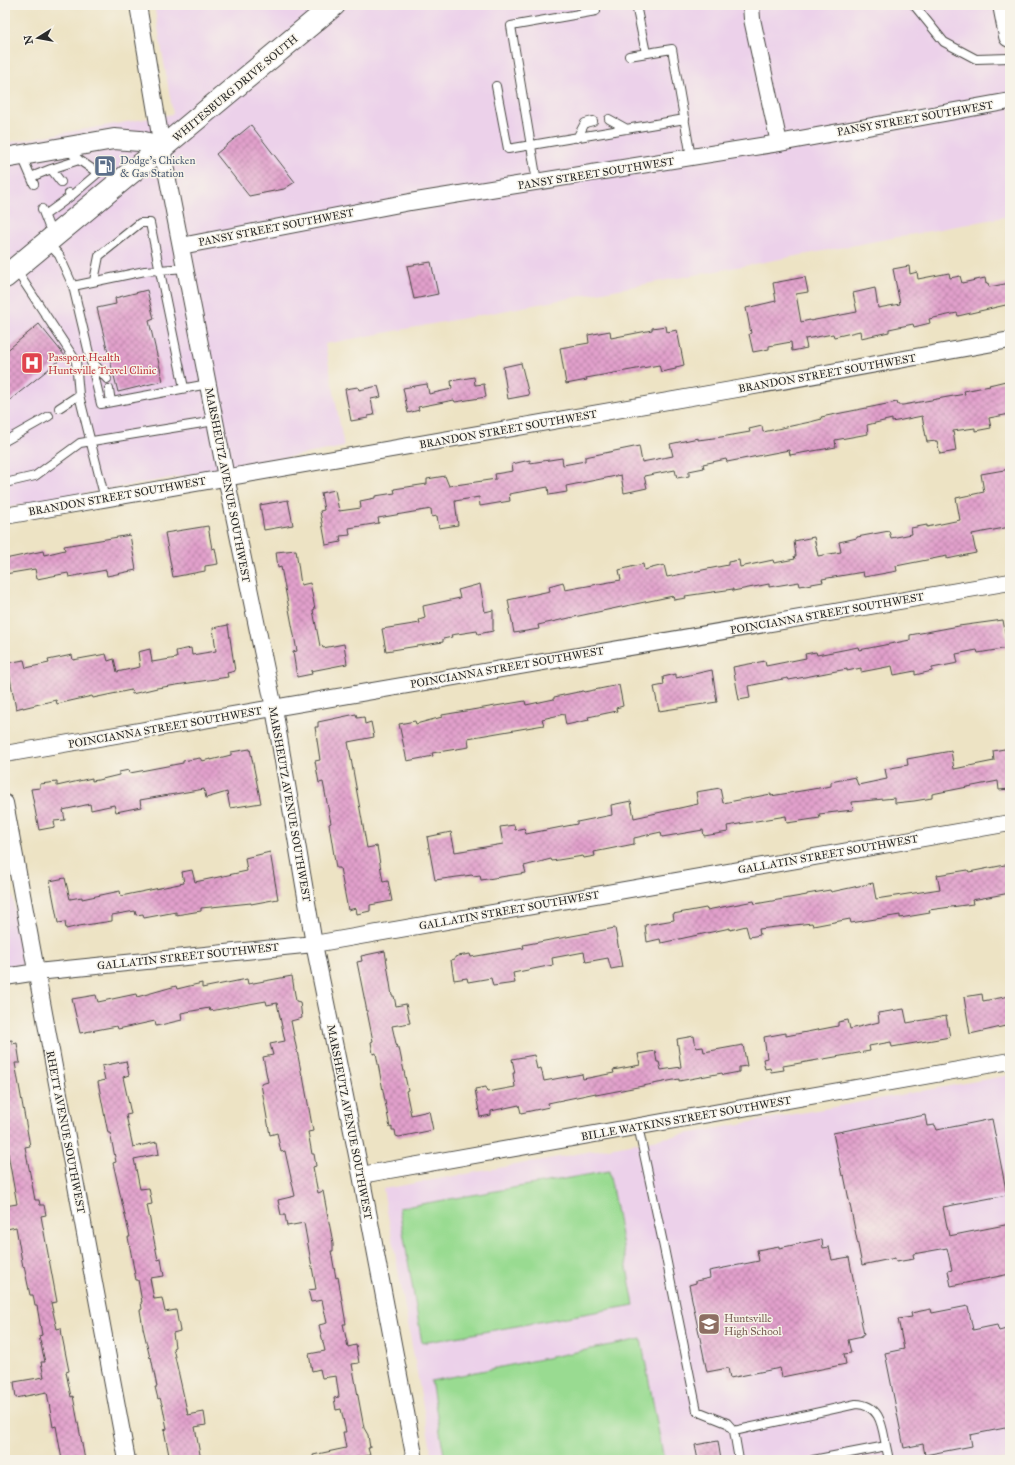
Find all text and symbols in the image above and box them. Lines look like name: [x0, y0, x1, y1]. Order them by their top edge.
north arrow: [18, 18, 58, 58]
street label: WHITESBURG DRIVE SOUTH: [170, 32, 301, 145]
text: N: [21, 33, 36, 46]
street label: PANSY STREET SOUTHWEST: [836, 98, 995, 139]
fuel station icon: Dodge's Chicken & Gas Station: [92, 153, 118, 179]
place label: Dodge's Chicken & Gas Station: [120, 154, 195, 180]
street label: PANSY STREET SOUTHWEST: [517, 155, 676, 192]
street label: PANSY STREET SOUTHWEST: [197, 206, 355, 249]
hospital icon: Passport Health Huntsville Travel Clinic: [19, 350, 45, 376]
place label: Passport Health Huntsville Travel Clinic: [48, 351, 157, 377]
street label: BRANDON STREET SOUTHWEST: [737, 351, 917, 396]
street label: MARSHEUTZ AVENUE SOUTHWEST: [202, 386, 253, 584]
street label: BRANDON STREET SOUTHWEST: [418, 407, 598, 452]
street label: BRANDON STREET SOUTHWEST: [27, 474, 207, 519]
street label: POINCIANNA STREET SOUTHWEST: [729, 590, 925, 637]
street label: POINCIANNA STREET SOUTHWEST: [409, 644, 605, 691]
street label: POINCIANNA STREET SOUTHWEST: [67, 704, 263, 751]
street label: MARSHEUTZ AVENUE SOUTHWEST: [266, 705, 313, 903]
street label: GALLATIN STREET SOUTHWEST: [737, 832, 920, 877]
street label: GALLATIN STREET SOUTHWEST: [418, 888, 601, 933]
street label: GALLATIN STREET SOUTHWEST: [96, 940, 280, 973]
street label: MARSHEUTZ AVENUE SOUTHWEST: [324, 1023, 375, 1221]
street label: RHETT AVENUE SOUTHWEST: [43, 1050, 88, 1215]
street label: BILLE WATKINS STREET SOUTHWEST: [580, 1093, 793, 1143]
school or university icon: Huntsville High School: [696, 1311, 722, 1337]
place label: Huntsville High School: [724, 1312, 781, 1338]

